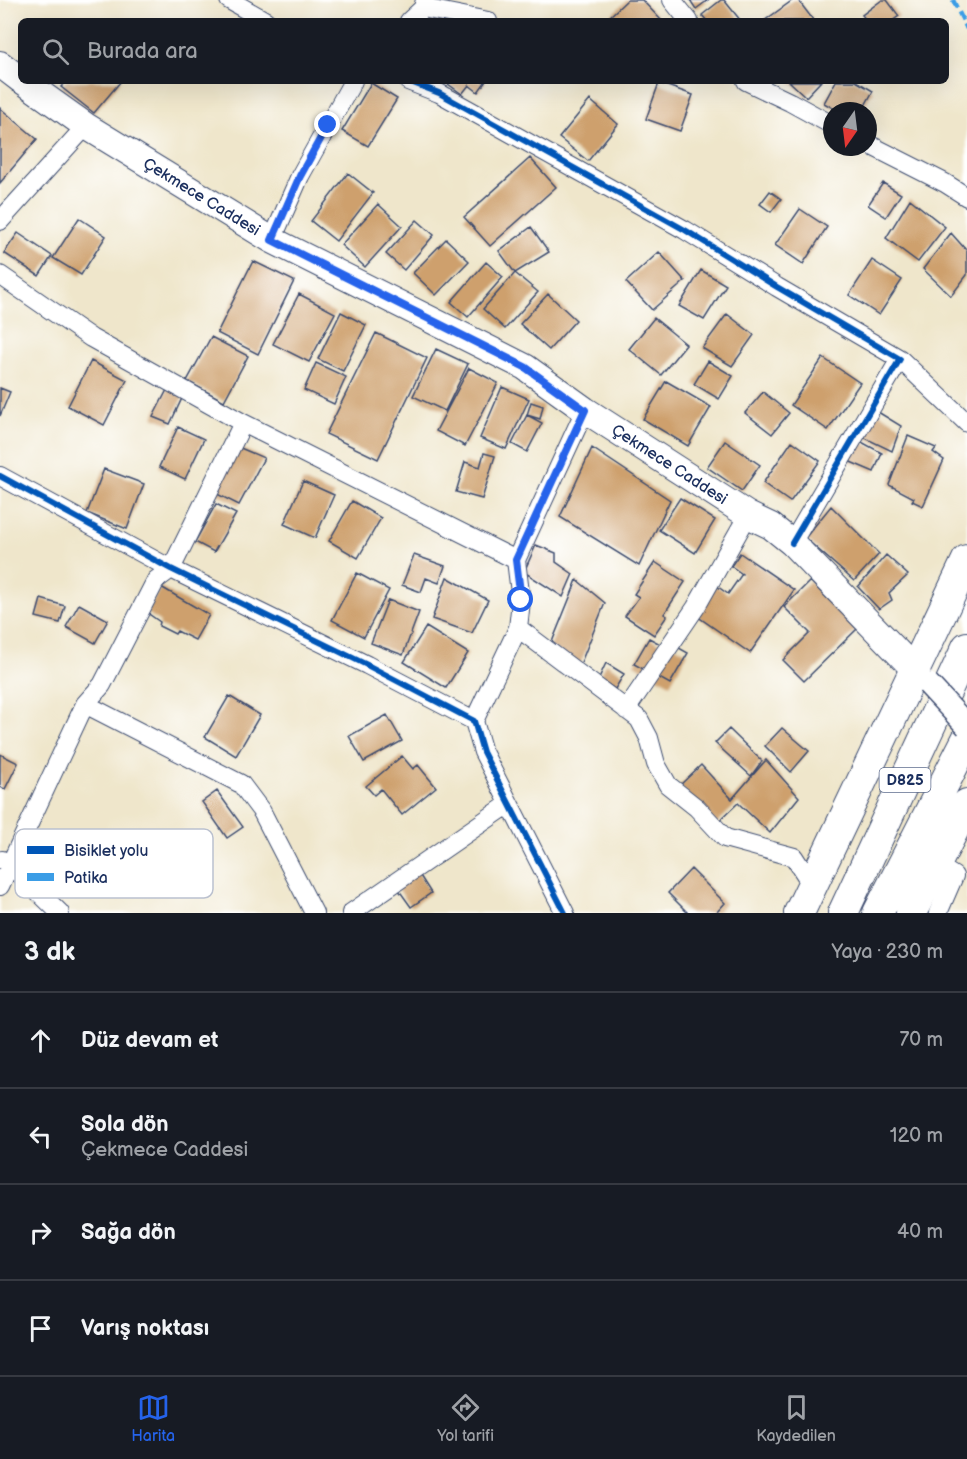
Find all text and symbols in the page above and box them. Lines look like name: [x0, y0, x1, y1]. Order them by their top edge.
search box: [18, 18, 949, 84]
icon: search: [39, 35, 72, 68]
text: Burada ara: [87, 38, 198, 65]
north arrow: [823, 102, 877, 156]
route end: [314, 111, 340, 137]
street label: Çekmece Caddesi: [140, 154, 264, 240]
street label: Çekmece Caddesi: [608, 420, 731, 509]
route start: [507, 586, 533, 612]
road number: D825: [880, 768, 930, 792]
legend: [15, 829, 213, 898]
text: Bisiklet yolu: [64, 842, 148, 861]
text: Patika: [64, 869, 108, 888]
text: 3 dk: [24, 937, 75, 968]
text: Yaya · 230 m: [831, 940, 943, 964]
icon: ahead: [24, 1024, 57, 1057]
text: Düz devam et: [81, 1027, 218, 1054]
text: 70 m: [899, 1028, 943, 1052]
text: Sola dön: [81, 1111, 169, 1138]
icon: left: [24, 1120, 57, 1153]
text: 120 m: [890, 1124, 943, 1148]
text: Çekmece Caddesi: [81, 1138, 248, 1162]
icon: right: [24, 1216, 57, 1249]
text: Sağa dön: [81, 1219, 176, 1246]
text: 40 m: [897, 1220, 943, 1244]
icon: arrive: [24, 1312, 57, 1345]
text: Varış noktası: [81, 1315, 209, 1342]
tab: Harita: [131, 1391, 175, 1446]
tab: Yol tarifi: [437, 1391, 494, 1446]
tab: Kaydedilen: [756, 1391, 836, 1446]

